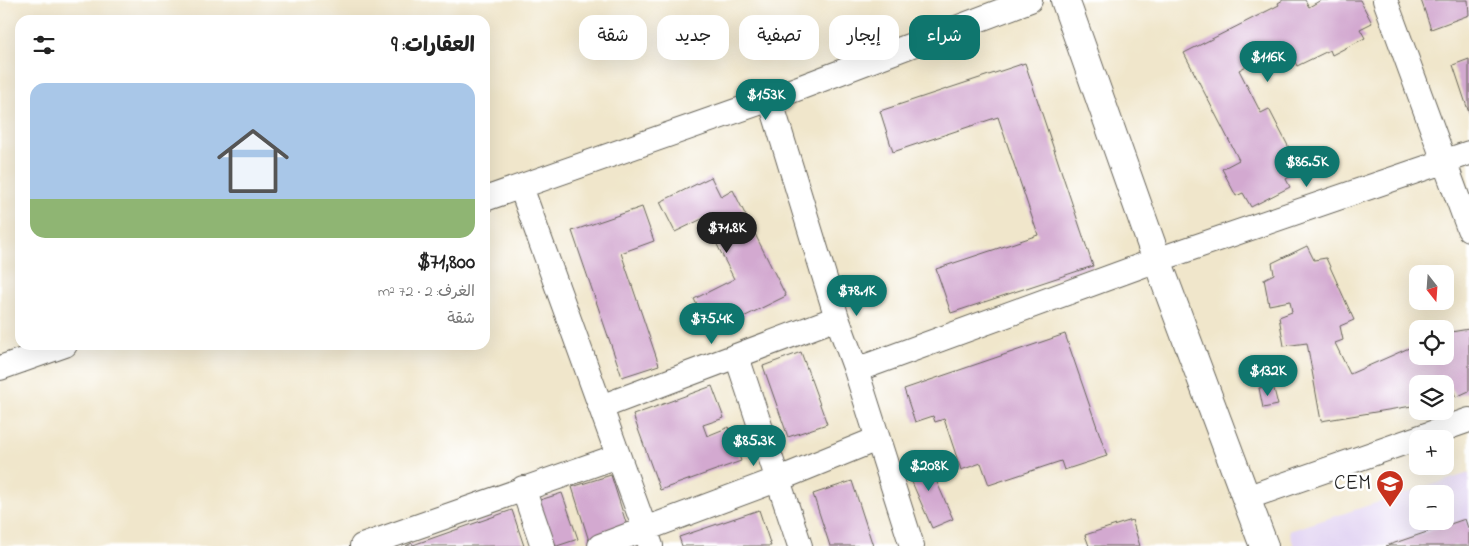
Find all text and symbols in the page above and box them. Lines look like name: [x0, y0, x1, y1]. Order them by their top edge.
chip: شقة: [579, 15, 647, 60]
chip: جديد: [657, 15, 729, 60]
chip: تصفية: [739, 15, 819, 60]
chip: إيجار: [829, 15, 899, 60]
chip: شراء: [909, 15, 980, 60]
icon: filters: [30, 31, 58, 59]
text: العقارات: 9: [391, 31, 475, 61]
pin: $116K: [1233, 41, 1303, 83]
text: $116K: [1251, 45, 1285, 69]
pin: $153K: [731, 78, 801, 121]
text: $153K: [747, 83, 785, 107]
icon: home: [208, 116, 298, 206]
pin: $86.5K: [1266, 146, 1348, 188]
text: $86.5K: [1286, 150, 1328, 174]
pin: $71.8K: [686, 212, 768, 254]
text: $71.8K: [708, 216, 746, 240]
text: $71,800: [417, 248, 475, 278]
north arrow: [1409, 265, 1454, 310]
map controls: [1409, 265, 1454, 530]
pin: $78.1K: [816, 274, 898, 317]
text: $78.1K: [838, 279, 876, 303]
text: الغرف: 2 · 72 m²: [378, 280, 475, 304]
pin: $75.4K: [671, 302, 753, 345]
text: شقة: [447, 307, 475, 331]
text: $75.4K: [690, 307, 734, 331]
button: locate: [1409, 320, 1454, 365]
pin: $132K: [1233, 354, 1303, 397]
text: $132K: [1249, 359, 1287, 383]
button: layers: [1409, 375, 1454, 420]
pin: $85.3K: [713, 424, 795, 467]
text: $85.3K: [733, 429, 775, 453]
button: +: [1409, 430, 1454, 475]
pin: $208K: [894, 450, 964, 492]
text: $208K: [910, 454, 948, 478]
place label: CEM: [1334, 469, 1371, 499]
school or university icon: CEM: [1375, 469, 1405, 508]
button: −: [1409, 485, 1454, 530]

